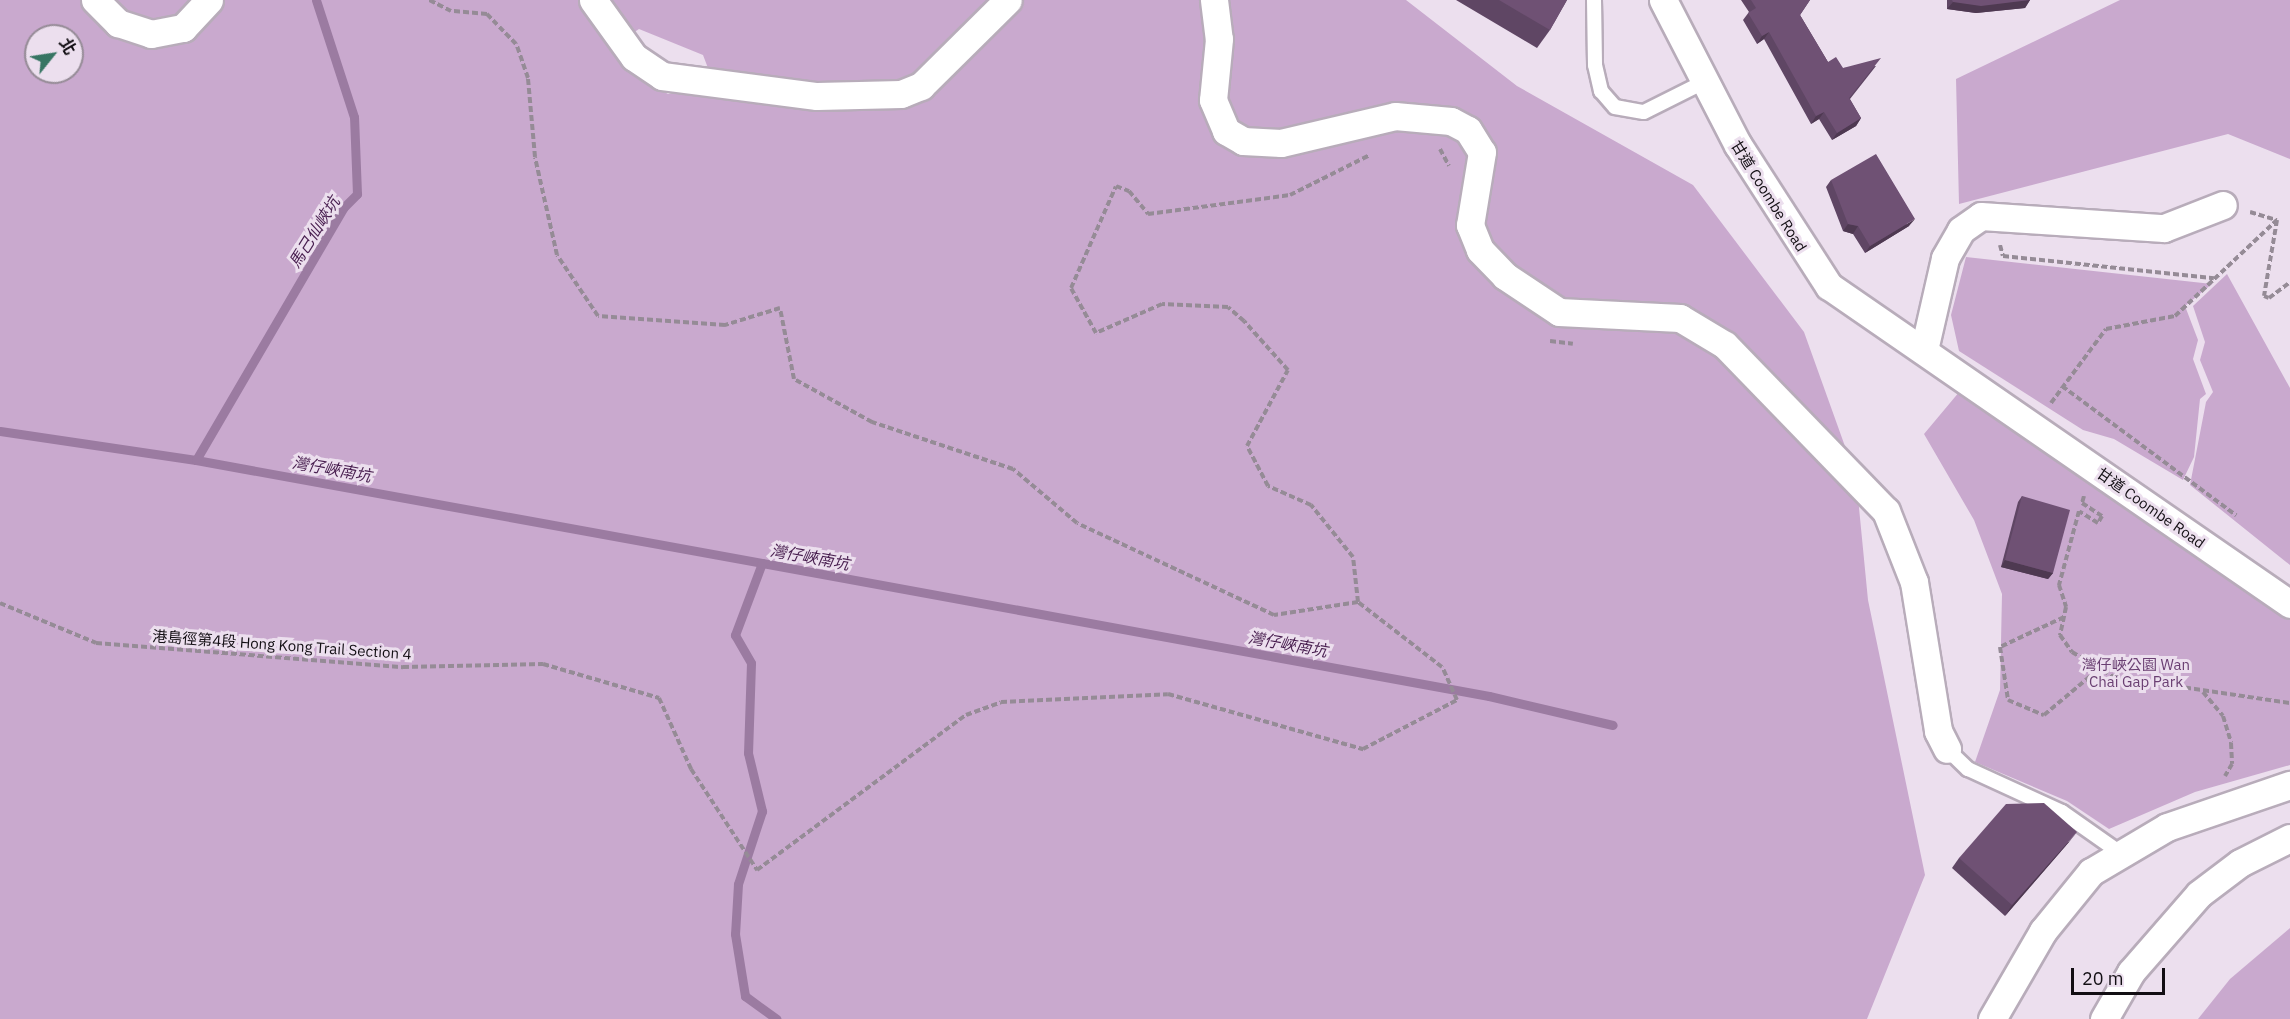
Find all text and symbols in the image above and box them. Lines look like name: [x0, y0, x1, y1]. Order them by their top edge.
north arrow: [24, 24, 84, 84]
text: 北: [55, 34, 81, 58]
street label: 甘道 Coombe Road: [1728, 137, 1810, 255]
water label: 馬己仙峽坑: [285, 193, 343, 271]
water label: 灣仔峽南坑: [291, 453, 373, 485]
street label: 甘道 Coombe Road: [2094, 464, 2208, 552]
water label: 灣仔峽南坑: [769, 541, 851, 573]
street label: 港島徑第4段 Hong Kong Trail Section 4: [152, 627, 412, 663]
water label: 灣仔峽南坑: [1247, 628, 1329, 660]
park label: 灣仔峽公園 Wan Chai Gap Park: [2082, 655, 2190, 690]
scale bar: [2074, 956, 2168, 994]
text: 20 m: [2082, 967, 2124, 990]

